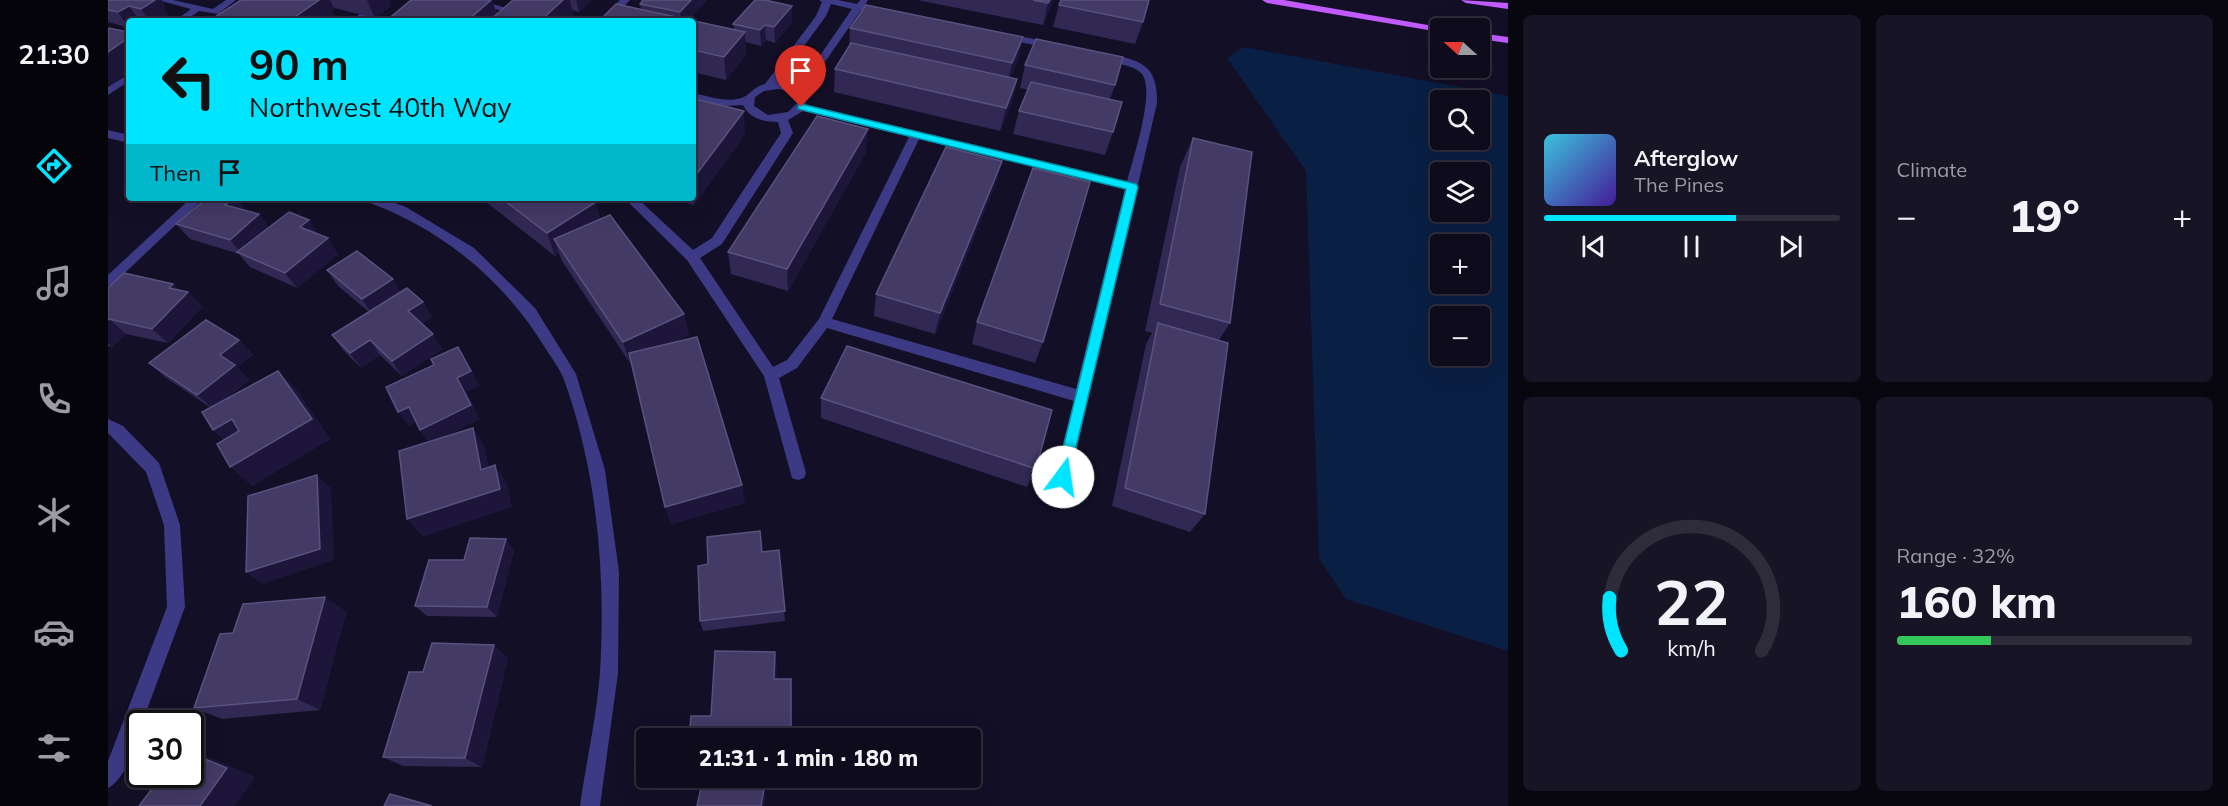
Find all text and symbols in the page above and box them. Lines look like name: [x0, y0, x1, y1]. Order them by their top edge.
north arrow: [1430, 18, 1490, 78]
map controls: [1430, 18, 1490, 366]
text: 21:30: [18, 37, 90, 71]
text: 90 m: [249, 38, 349, 91]
icon: left: [150, 42, 228, 120]
pin: [775, 45, 826, 107]
icon: arrive: [784, 54, 817, 87]
text: Northwest 40th Way: [249, 90, 512, 124]
button: search: [1430, 90, 1490, 150]
text: Afterglow: [1634, 144, 1738, 172]
icon: directions: [33, 145, 75, 187]
icon: arrive: [213, 156, 246, 189]
text: Climate: [1897, 157, 1967, 182]
text: Then: [150, 159, 201, 187]
button: layers: [1430, 162, 1490, 222]
text: The Pines: [1634, 172, 1724, 197]
text: 19°: [2009, 187, 2080, 243]
text: −: [1897, 195, 1916, 236]
text: +: [2172, 195, 2192, 236]
icon: previous: [1577, 230, 1610, 263]
icon: pause: [1675, 230, 1708, 263]
icon: next: [1774, 230, 1807, 263]
button: +: [1430, 234, 1490, 294]
icon: music: [33, 262, 75, 304]
button: −: [1430, 306, 1490, 366]
icon: phone: [33, 378, 75, 420]
position arrow: [1031, 445, 1095, 509]
icon: climate: [33, 494, 75, 536]
text: Range · 32%: [1897, 543, 2015, 568]
text: 22: [1654, 562, 1729, 641]
text: 160 km: [1897, 573, 2057, 629]
icon: car: [33, 611, 75, 653]
text: km/h: [1667, 634, 1716, 661]
speed limit sign: 30: [126, 710, 204, 788]
icon: filters: [33, 727, 75, 769]
text: 21:31 · 1 min · 180 m: [699, 744, 918, 772]

